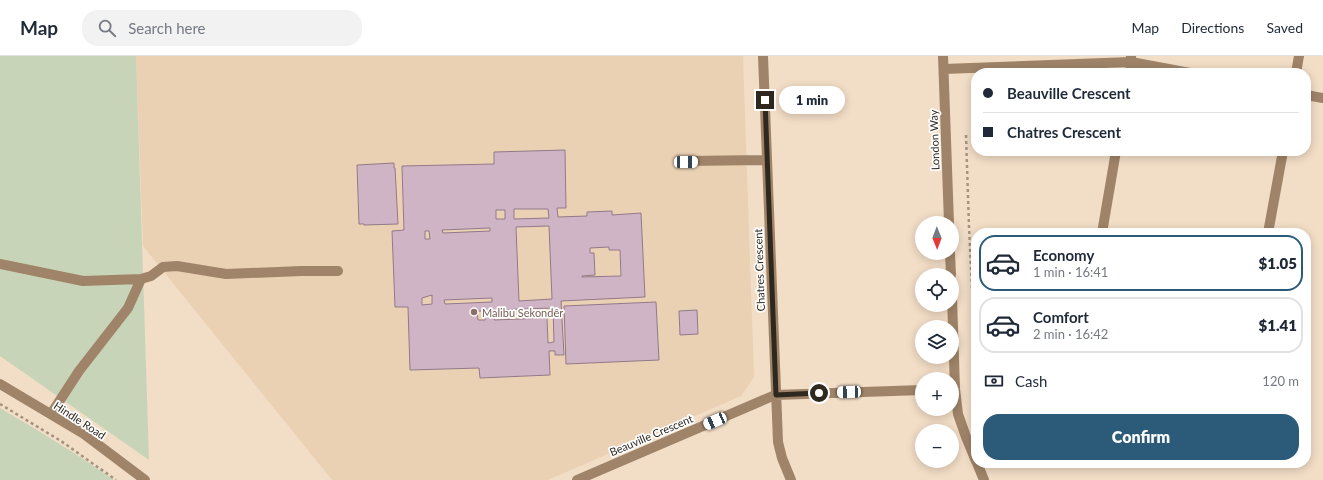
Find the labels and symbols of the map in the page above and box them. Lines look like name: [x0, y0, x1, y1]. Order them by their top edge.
callout: 1 min: [779, 86, 845, 114]
route end: [756, 91, 774, 109]
street label: London Way: [926, 109, 942, 171]
car: [674, 156, 698, 168]
north arrow: [915, 216, 959, 260]
street label: Chatres Crescent: [751, 228, 767, 312]
place label: Malibu Sekondêr: [482, 306, 563, 319]
marker: Malibu Sekondêr: [469, 307, 479, 317]
route start: [810, 384, 828, 402]
car: [837, 386, 861, 398]
street label: Hindle Road: [52, 399, 108, 441]
car: [702, 411, 728, 431]
street label: Beauville Crescent: [607, 412, 695, 458]

